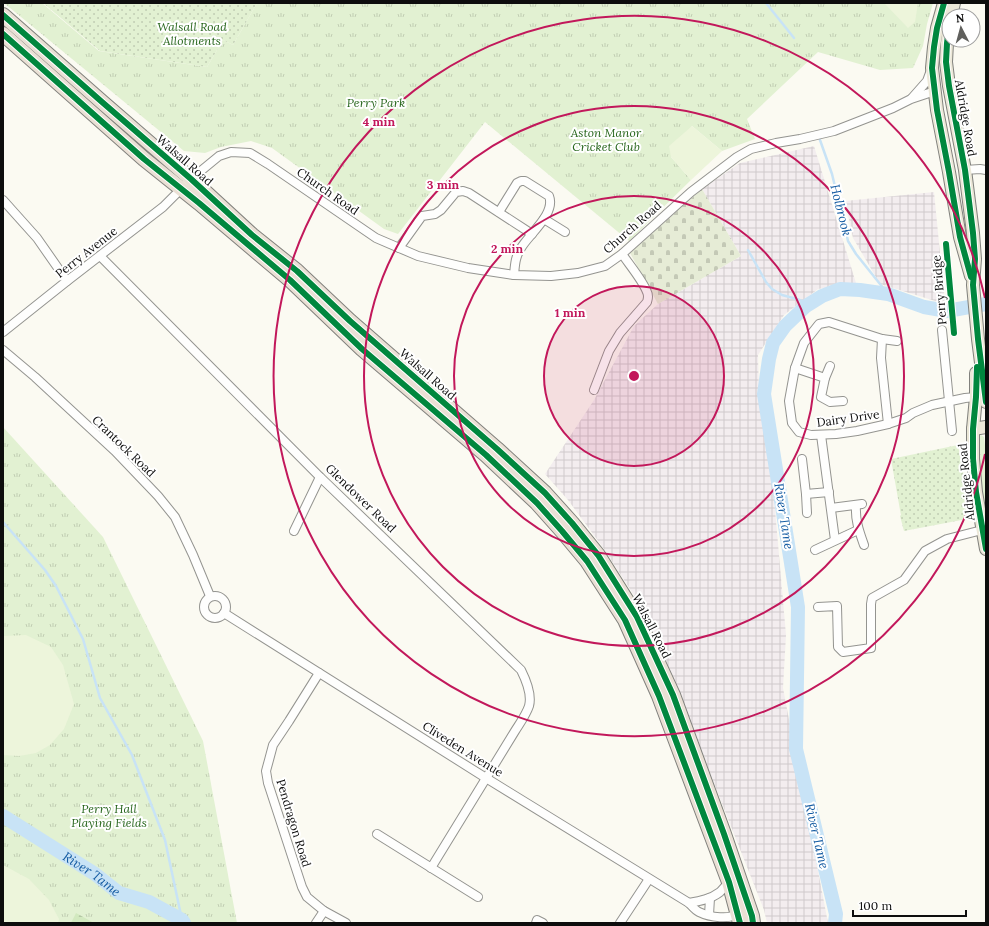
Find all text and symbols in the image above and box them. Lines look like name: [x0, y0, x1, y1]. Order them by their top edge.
north arrow: [941, 8, 981, 48]
text: N: [955, 11, 965, 25]
park label: Walsall Road Allotments: [157, 19, 227, 48]
street label: Aldridge Road: [952, 77, 980, 158]
park label: Perry Park: [347, 95, 405, 110]
text: 4 min: [363, 114, 396, 129]
park label: Aston Manor Cricket Club: [570, 125, 642, 154]
street label: Walsall Road: [154, 131, 216, 189]
street label: Church Road: [294, 164, 362, 218]
text: 3 min: [427, 177, 460, 192]
water label: Holbrook: [826, 182, 856, 238]
street label: Church Road: [600, 198, 664, 256]
street label: Perry Avenue: [52, 223, 120, 281]
text: 2 min: [491, 241, 523, 256]
street label: Perry Bridge: [928, 254, 950, 325]
text: 1 min: [555, 305, 586, 320]
street label: Walsall Road: [397, 345, 459, 403]
centre of rings: [627, 369, 641, 383]
street label: Dairy Drive: [816, 406, 881, 430]
street label: Crantock Road: [89, 412, 159, 480]
street label: Aldridge Road: [954, 443, 978, 522]
street label: Glendower Road: [323, 460, 399, 536]
water label: River Tame: [770, 482, 798, 550]
street label: Walsall Road: [629, 591, 675, 661]
street label: Cliveden Avenue: [420, 718, 507, 780]
street label: Pendragon Road: [273, 777, 315, 869]
park label: Perry Hall Playing Fields: [71, 801, 147, 830]
water label: River Tame: [801, 801, 833, 871]
water label: River Tame: [60, 847, 124, 900]
scale bar: [853, 892, 966, 918]
text: 100 m: [859, 898, 892, 913]

